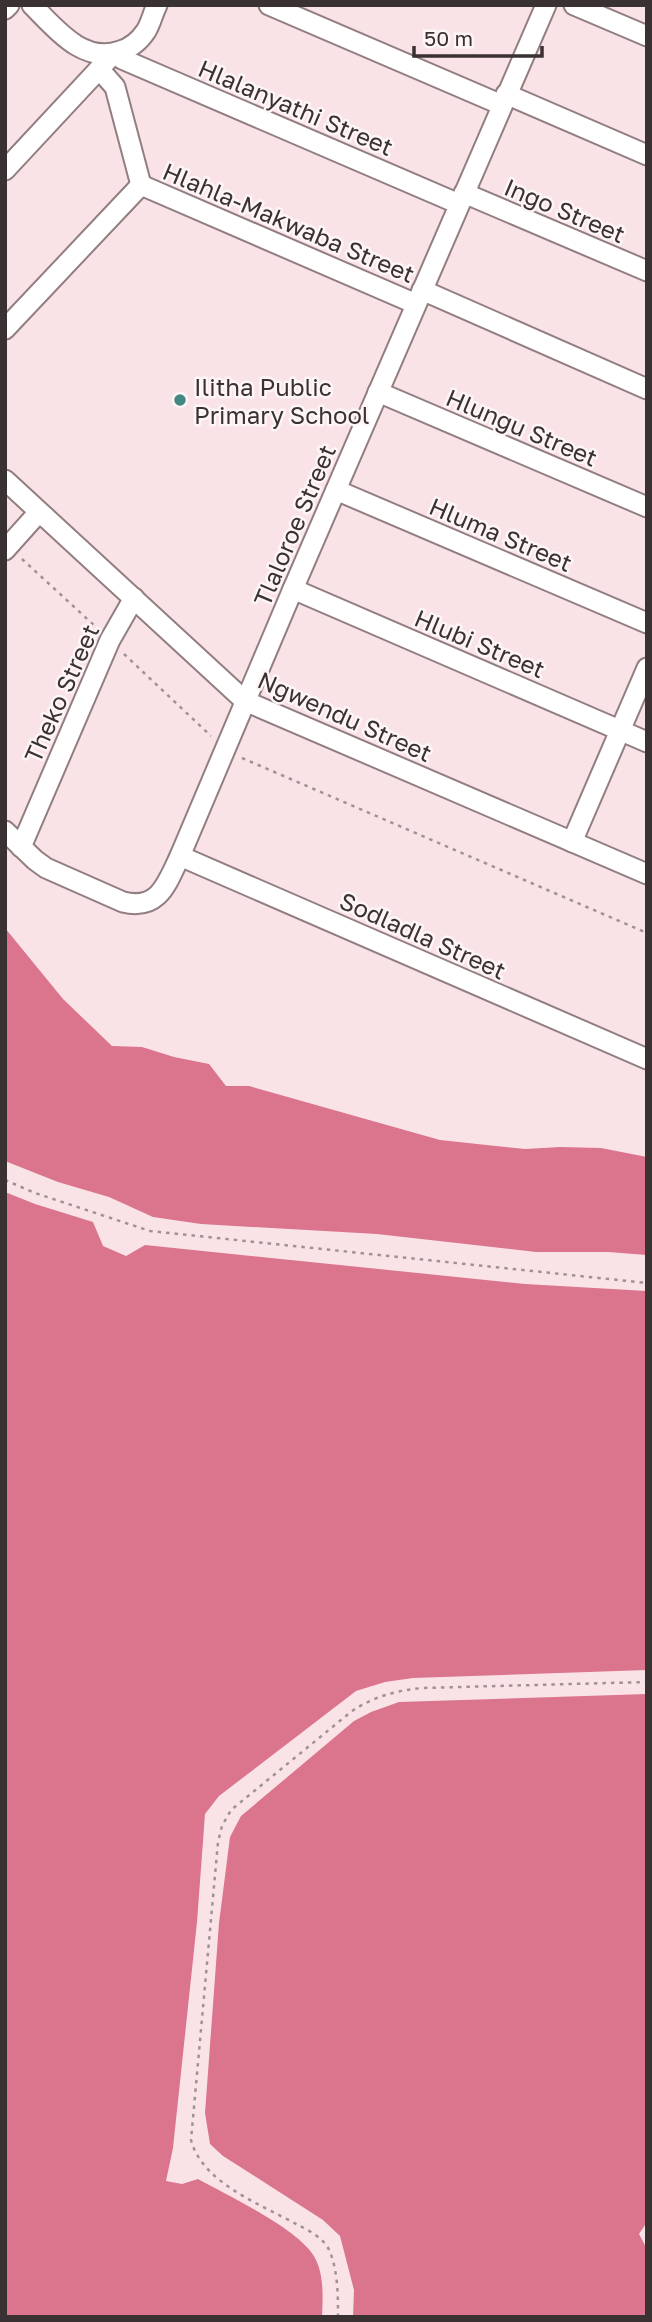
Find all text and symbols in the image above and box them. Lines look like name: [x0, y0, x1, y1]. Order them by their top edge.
scale bar: [414, 14, 542, 58]
text: 50 m: [424, 25, 473, 51]
street label: Hlalanyathi Street: [194, 53, 398, 161]
street label: Hlahla-Makwaba Street: [159, 156, 419, 288]
street label: Ingo Street: [500, 172, 630, 248]
place label: Ilitha Public Primary School: [194, 372, 370, 429]
street label: Hlungu Street: [442, 382, 602, 472]
marker: Ilitha Public Primary School: [172, 392, 188, 408]
street label: Tlaloroe Street: [247, 440, 341, 610]
street label: Hluma Street: [425, 491, 577, 577]
street label: Hlubi Street: [411, 603, 549, 683]
street label: Theko Street: [18, 619, 104, 767]
street label: Ngwendu Street: [254, 665, 436, 767]
street label: Sodladla Street: [335, 885, 511, 985]

